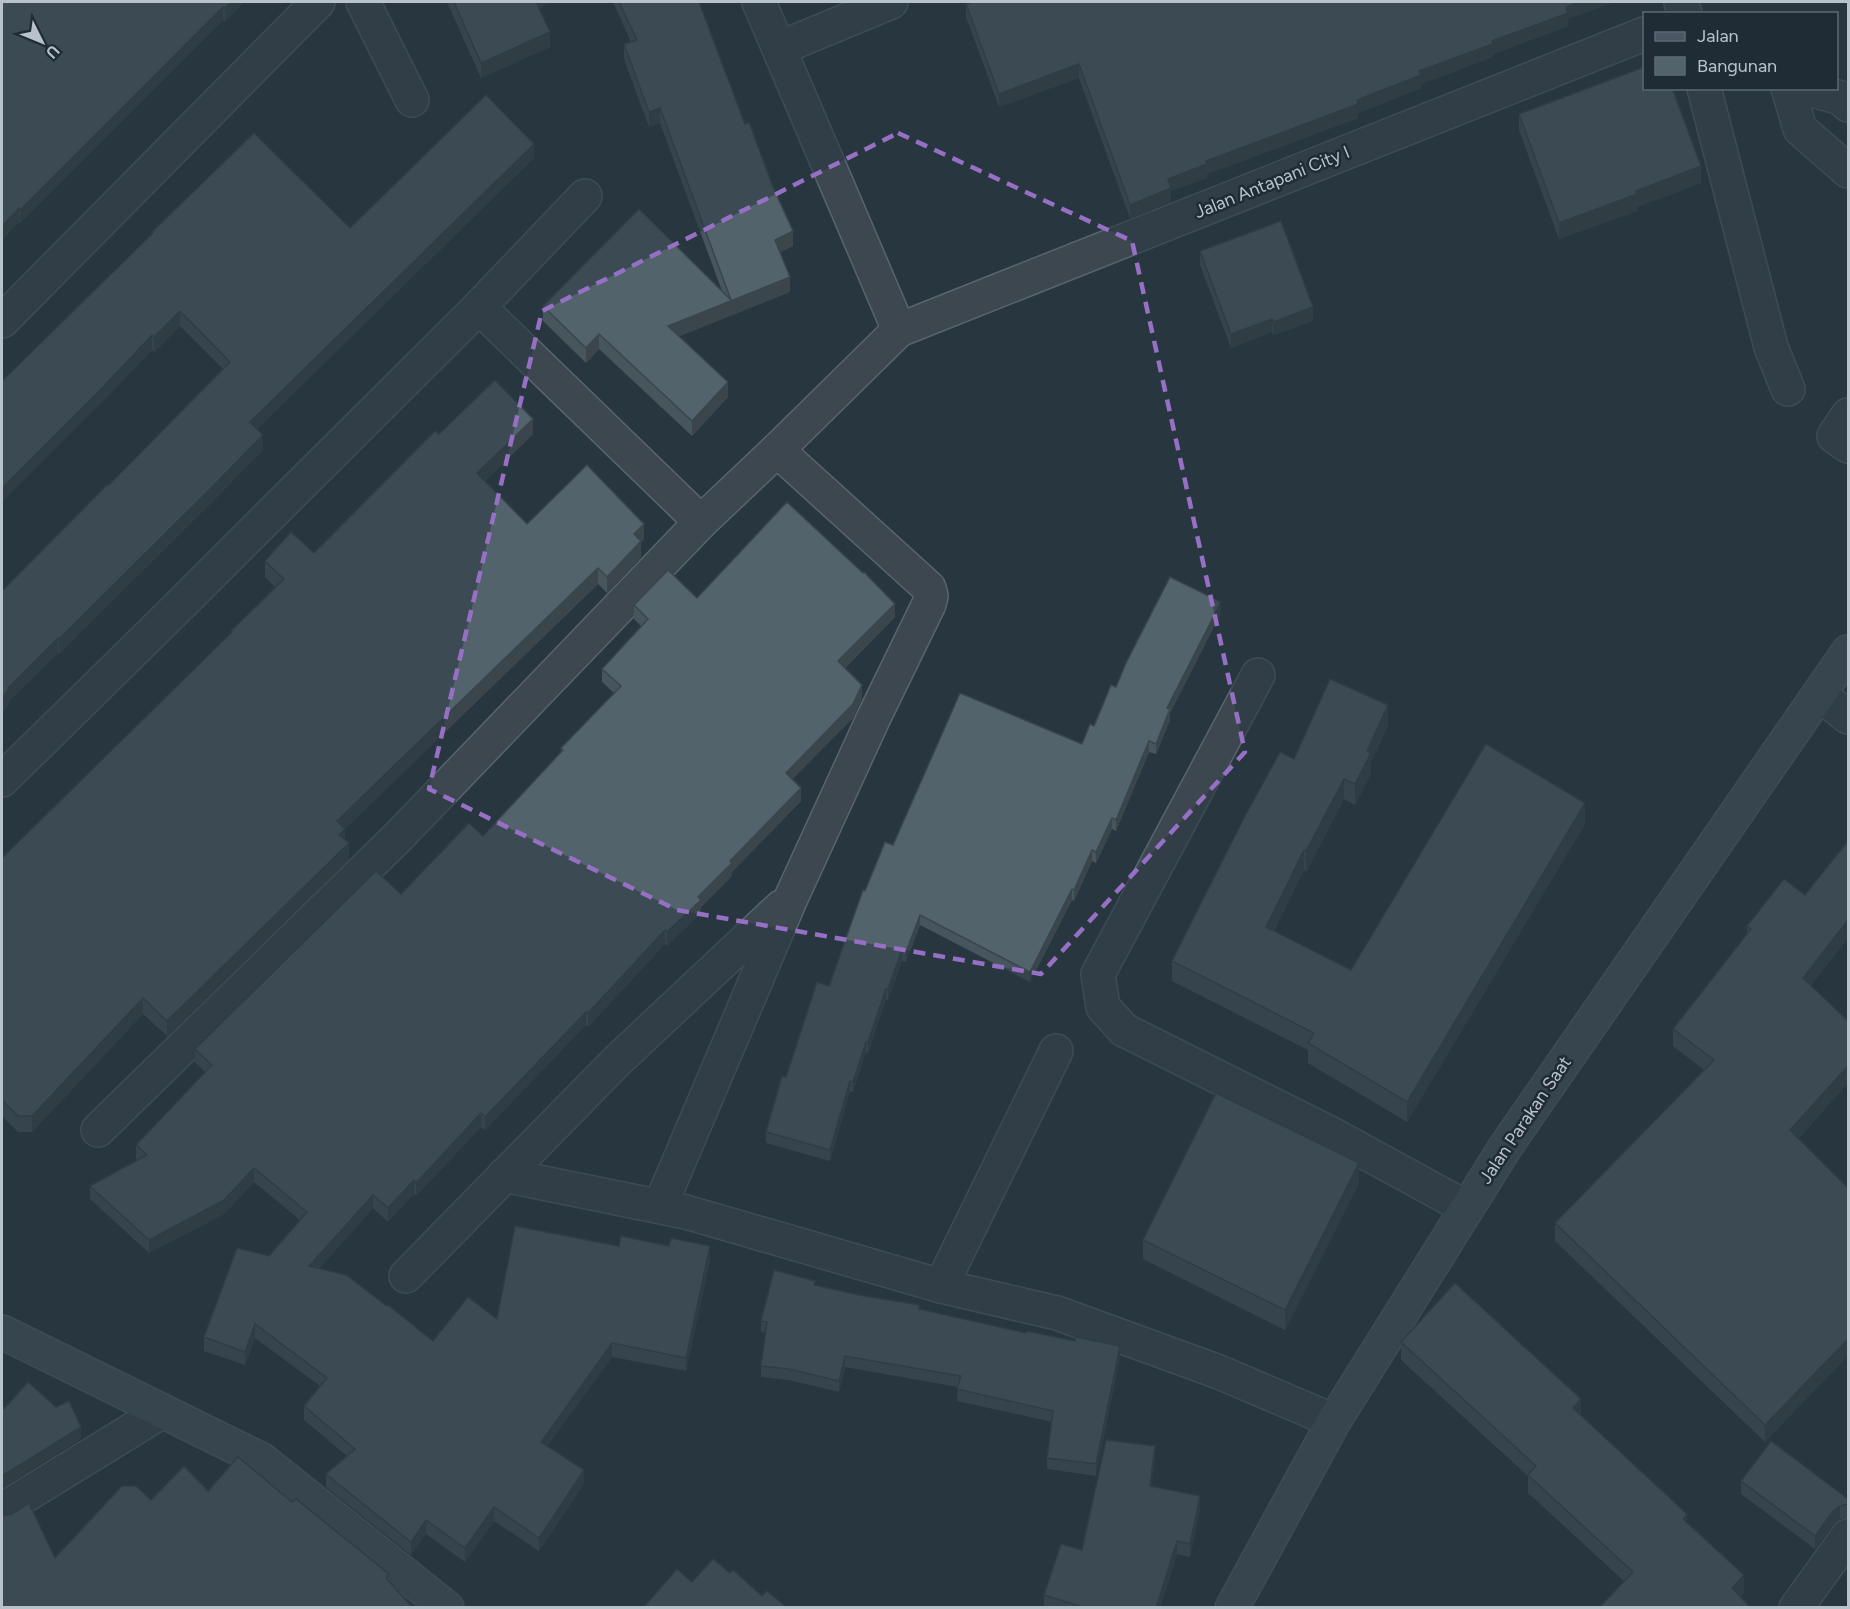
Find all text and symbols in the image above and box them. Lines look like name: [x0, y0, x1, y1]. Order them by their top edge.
north arrow: [12, 12, 72, 72]
legend: [1643, 12, 1838, 90]
text: Jalan: [1697, 25, 1739, 47]
text: U: [42, 41, 63, 62]
text: Bangunan: [1697, 55, 1777, 77]
street label: Jalan Antapani City I: [1191, 141, 1353, 223]
street label: Jalan Parakan Saat: [1474, 1052, 1576, 1188]

